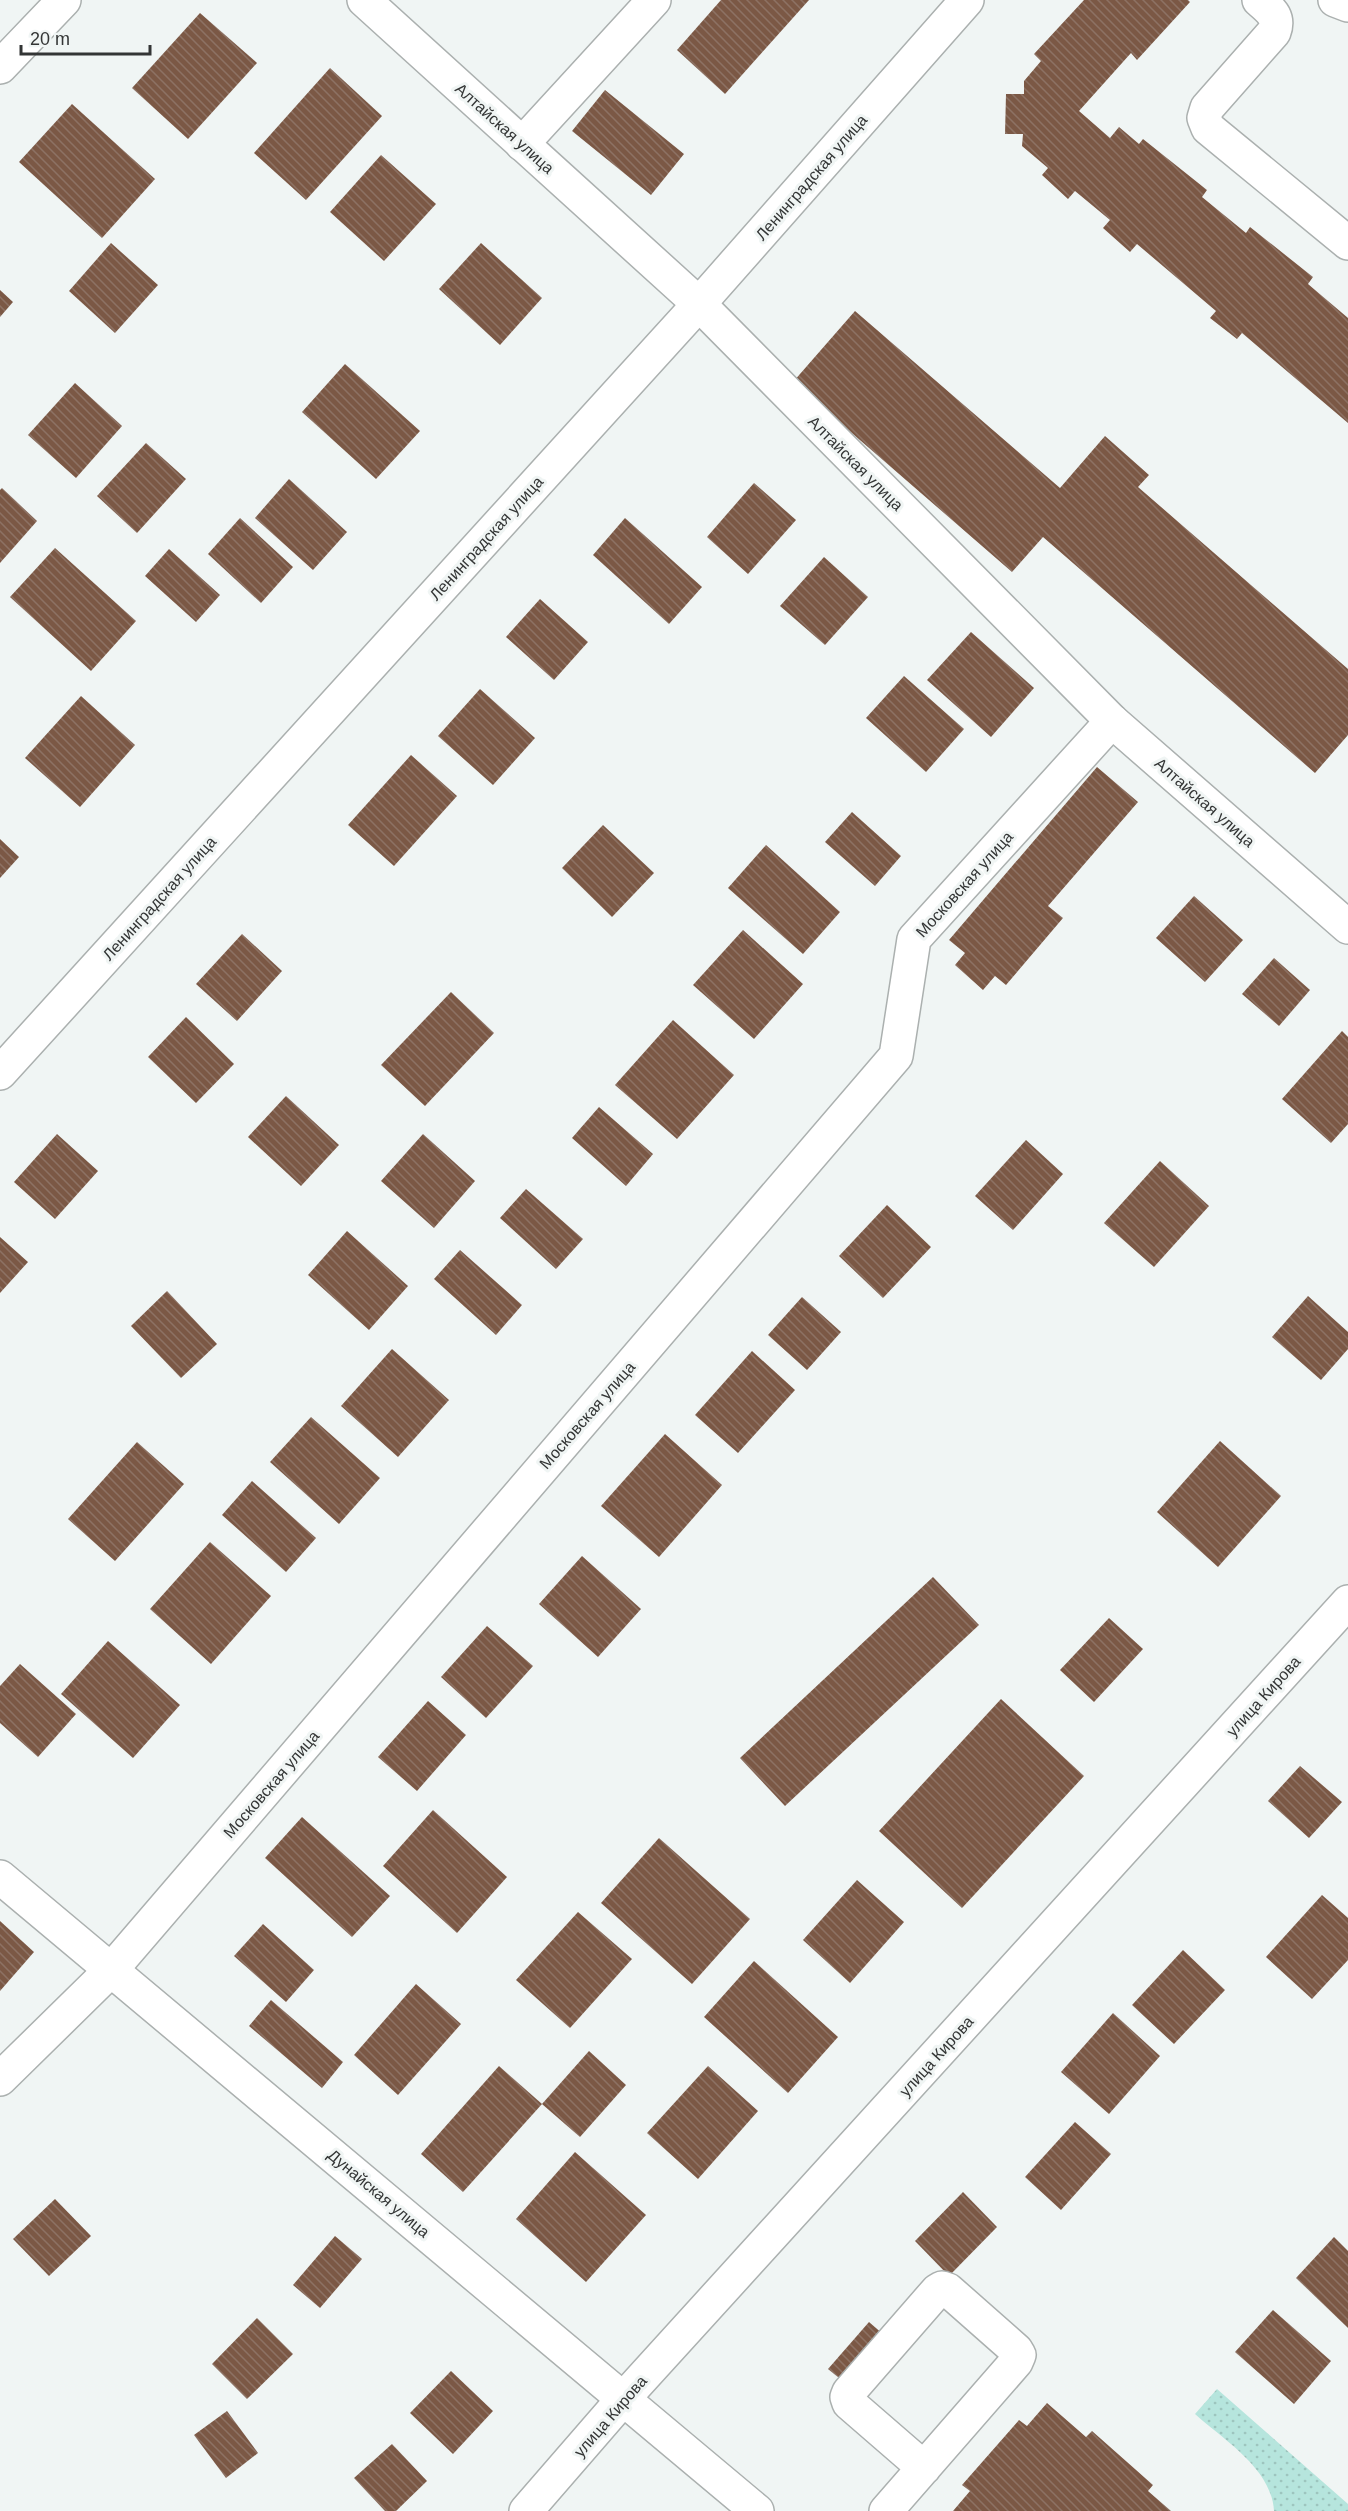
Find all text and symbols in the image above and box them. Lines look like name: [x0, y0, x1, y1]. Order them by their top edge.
scale bar: [21, 18, 150, 56]
text: 20 m: [30, 29, 70, 49]
street label: Алтайская улица: [452, 80, 557, 177]
street label: Ленинградская улица: [752, 111, 870, 243]
street label: Алтайская улица: [805, 413, 906, 514]
street label: Ленинградская улица: [426, 473, 546, 604]
street label: Алтайская улица: [1151, 755, 1258, 850]
street label: Московская улица: [913, 828, 1016, 941]
street label: Ленинградская улица: [99, 833, 219, 964]
street label: Московская улица: [536, 1358, 639, 1472]
street label: улица Кирова: [1223, 1653, 1304, 1740]
street label: Московская улица: [220, 1727, 323, 1841]
street label: улица Кирова: [896, 2013, 977, 2100]
street label: Дунайская улица: [324, 2146, 433, 2241]
street label: улица Кирова: [571, 2372, 650, 2460]

